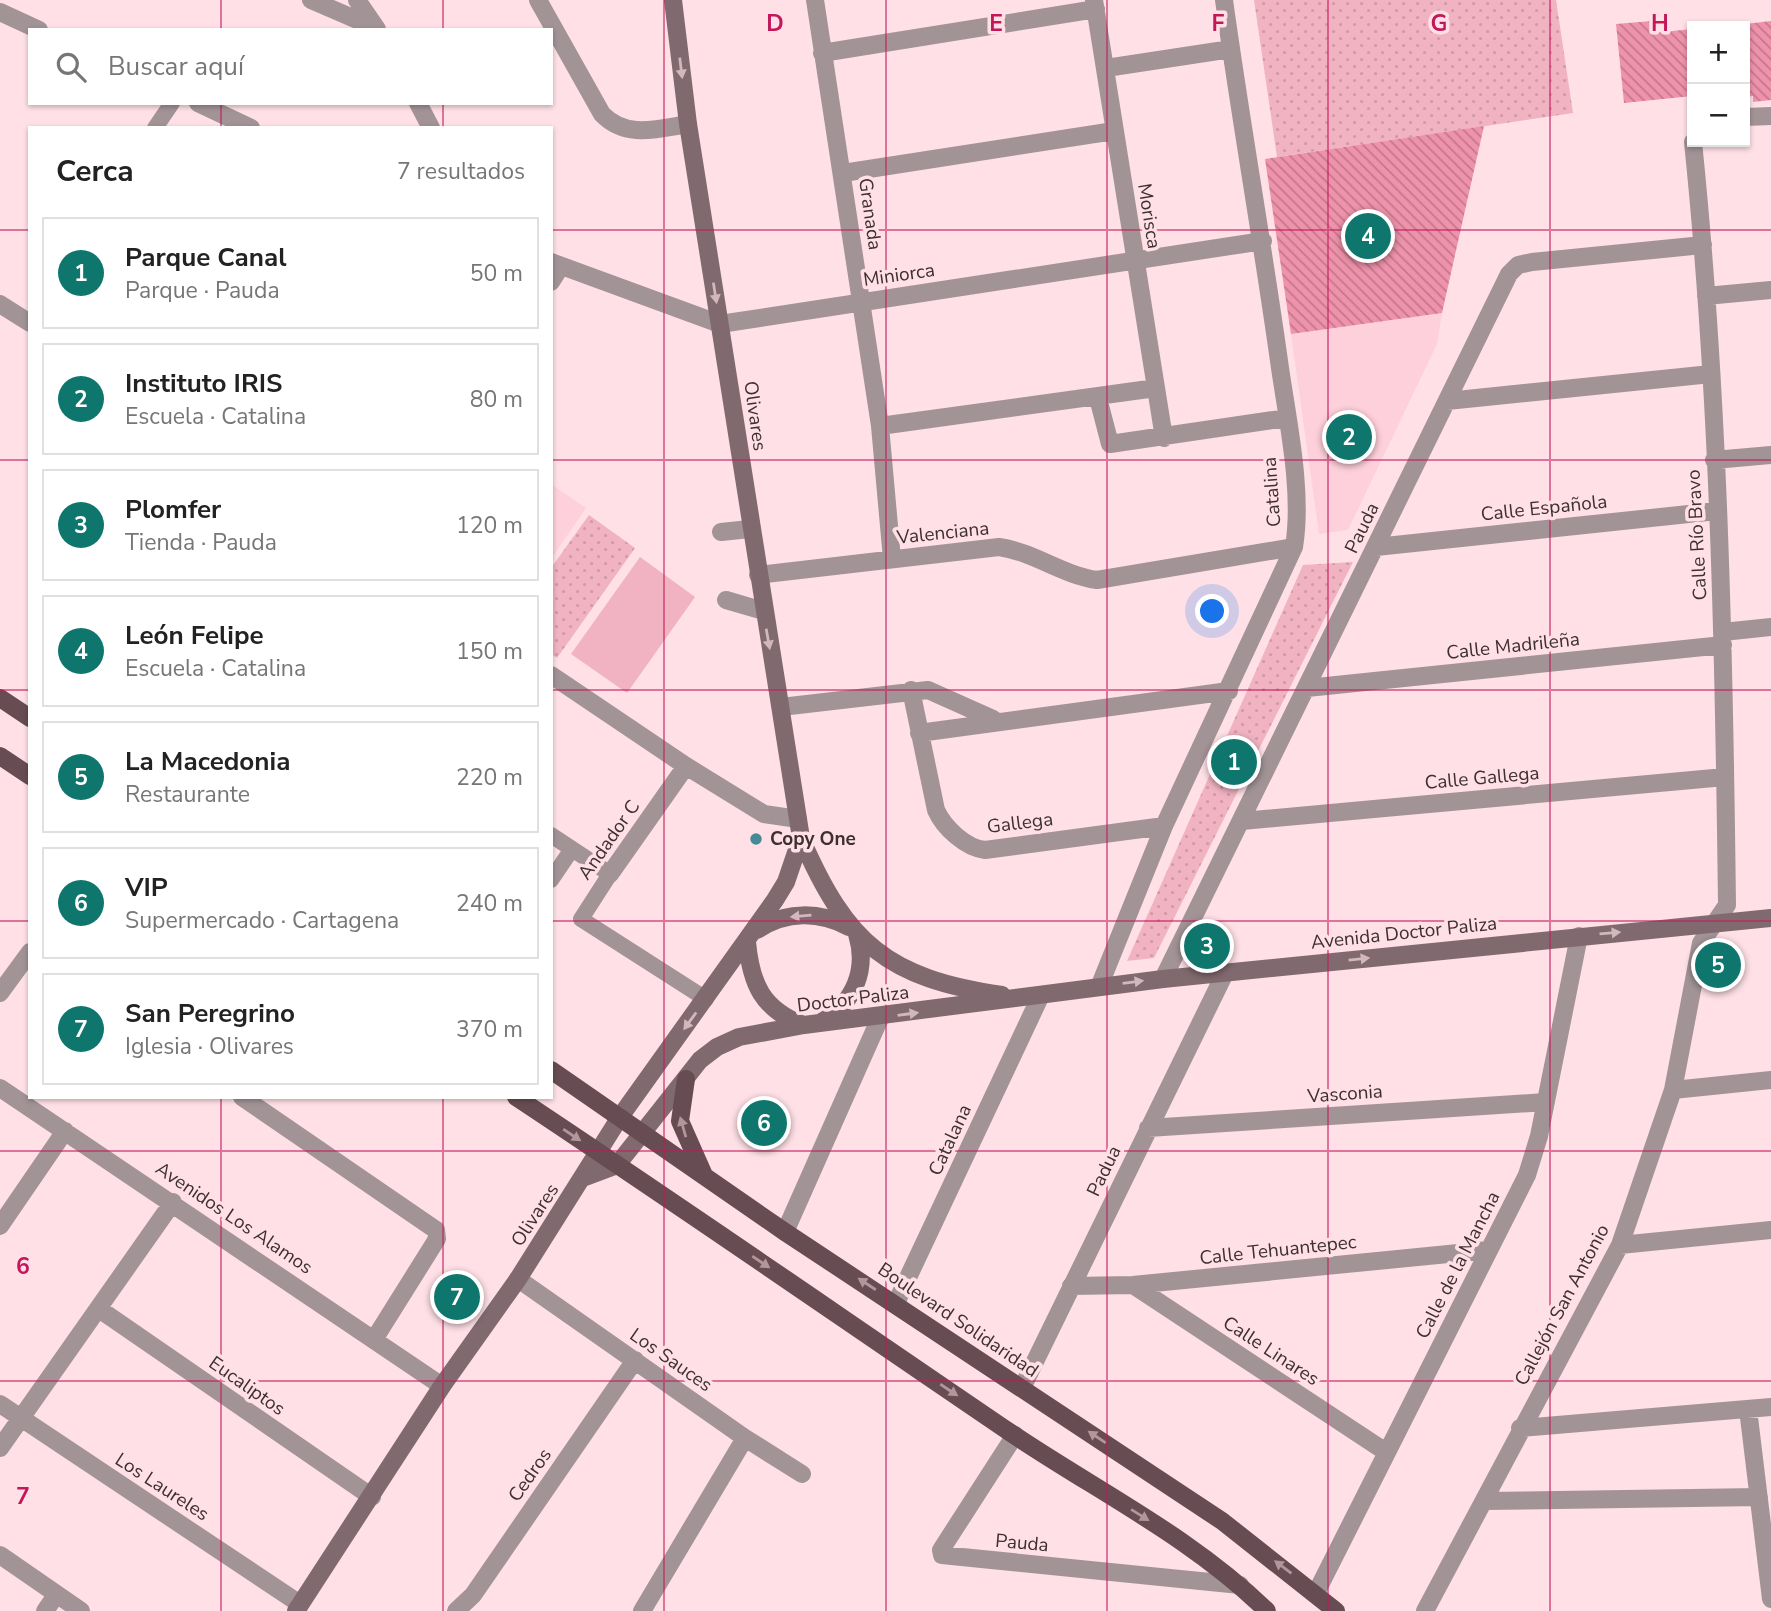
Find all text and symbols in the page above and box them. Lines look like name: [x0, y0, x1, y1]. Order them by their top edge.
text: D: [766, 8, 784, 39]
text: E: [989, 8, 1003, 39]
text: F: [1212, 8, 1225, 39]
text: G: [1431, 8, 1447, 39]
text: H: [1651, 8, 1669, 39]
map controls: [1687, 21, 1750, 147]
button: +: [1687, 21, 1750, 84]
search box: [28, 28, 553, 105]
icon: search: [52, 48, 90, 86]
text: Buscar aquí: [108, 49, 244, 84]
one-way arrow: [676, 57, 687, 79]
button: −: [1687, 84, 1750, 147]
text: Cerca: [56, 151, 134, 192]
text: 7 resultados: [397, 156, 525, 187]
street label: Granada: [852, 176, 888, 252]
street label: Morisca: [1131, 181, 1167, 251]
pin: 4: [1345, 210, 1391, 262]
text: Parque Canal: [125, 240, 286, 275]
street label: Miniorca: [862, 257, 936, 293]
text: 1: [74, 258, 88, 289]
text: 50 m: [470, 258, 523, 289]
text: Parque · Pauda: [125, 275, 280, 306]
one-way arrow: [710, 282, 721, 304]
text: Instituto IRIS: [125, 366, 282, 401]
street label: Olivares: [737, 379, 773, 453]
text: 2: [74, 384, 88, 415]
text: 80 m: [470, 384, 523, 415]
text: Escuela · Catalina: [125, 401, 306, 432]
pin: 2: [1326, 411, 1372, 463]
street label: Catalina: [1257, 456, 1287, 528]
street label: Calle Río Bravo: [1681, 469, 1713, 601]
street label: Calle Española: [1480, 488, 1608, 528]
text: Plomfer: [125, 492, 221, 527]
street label: Pauda: [1339, 498, 1385, 558]
text: 3: [74, 510, 88, 541]
text: 120 m: [456, 510, 523, 541]
street label: Valenciana: [895, 515, 990, 551]
text: Tienda · Pauda: [125, 527, 277, 558]
your location: [1195, 594, 1229, 628]
text: León Felipe: [125, 618, 264, 653]
street label: Calle Madrileña: [1445, 626, 1581, 666]
one-way arrow: [763, 628, 774, 650]
text: 4: [74, 636, 88, 667]
text: 150 m: [456, 636, 523, 667]
text: Escuela · Catalina: [125, 653, 306, 684]
pin: 1: [1211, 736, 1257, 788]
text: La Macedonia: [125, 744, 290, 779]
street label: Calle Gallega: [1424, 760, 1540, 796]
text: 5: [74, 762, 88, 793]
text: 220 m: [456, 762, 523, 793]
text: Restaurante: [125, 779, 250, 810]
street label: Andador C: [572, 795, 646, 885]
street label: Gallega: [985, 806, 1055, 840]
place label: Copy One: [770, 826, 856, 852]
marker: Copy One: [748, 831, 764, 847]
text: VIP: [125, 870, 168, 905]
text: 6: [74, 888, 88, 919]
text: 240 m: [456, 888, 523, 919]
text: Supermercado · Cartagena: [125, 905, 399, 936]
street label: Avenida Doctor Paliza: [1310, 910, 1498, 956]
one-way arrow: [790, 911, 812, 922]
pin: 3: [1184, 920, 1230, 972]
one-way arrow: [1599, 927, 1621, 938]
pin: 5: [1695, 939, 1741, 991]
one-way arrow: [1349, 953, 1371, 964]
one-way arrow: [1122, 977, 1144, 988]
street label: Doctor Paliza: [795, 979, 911, 1019]
text: San Peregrino: [125, 996, 295, 1031]
one-way arrow: [897, 1008, 919, 1019]
one-way arrow: [684, 1012, 698, 1030]
text: 7: [74, 1014, 88, 1045]
text: 370 m: [456, 1014, 523, 1045]
text: Iglesia · Olivares: [125, 1031, 294, 1062]
street label: Vasconia: [1305, 1078, 1384, 1110]
pin: 6: [741, 1097, 787, 1149]
street label: Catalana: [922, 1100, 978, 1180]
one-way arrow: [678, 1117, 688, 1138]
one-way arrow: [563, 1128, 582, 1141]
street label: Padua: [1081, 1141, 1127, 1201]
street label: Avenidos Los Alamos: [150, 1156, 318, 1280]
street label: Olivares: [505, 1178, 565, 1252]
street label: Calle de la Mancha: [1410, 1187, 1506, 1343]
street label: Callejón San Antonio: [1508, 1220, 1616, 1390]
street label: Calle Tehuantepec: [1198, 1229, 1358, 1271]
text: 6: [16, 1251, 30, 1282]
one-way arrow: [751, 1256, 771, 1269]
street label: Boulevard Solidaridad: [872, 1256, 1044, 1384]
pin: 7: [434, 1271, 480, 1323]
one-way arrow: [857, 1277, 877, 1290]
street label: Calle Linares: [1218, 1310, 1324, 1392]
street label: Los Sauces: [625, 1322, 717, 1398]
street label: Eucaliptos: [204, 1350, 290, 1422]
one-way arrow: [939, 1384, 959, 1397]
one-way arrow: [1087, 1431, 1107, 1444]
street label: Cedros: [502, 1443, 558, 1507]
street label: Los Laureles: [110, 1447, 214, 1527]
text: 7: [16, 1481, 30, 1512]
one-way arrow: [1130, 1508, 1149, 1521]
street label: Pauda: [994, 1528, 1050, 1558]
one-way arrow: [1275, 1560, 1293, 1575]

